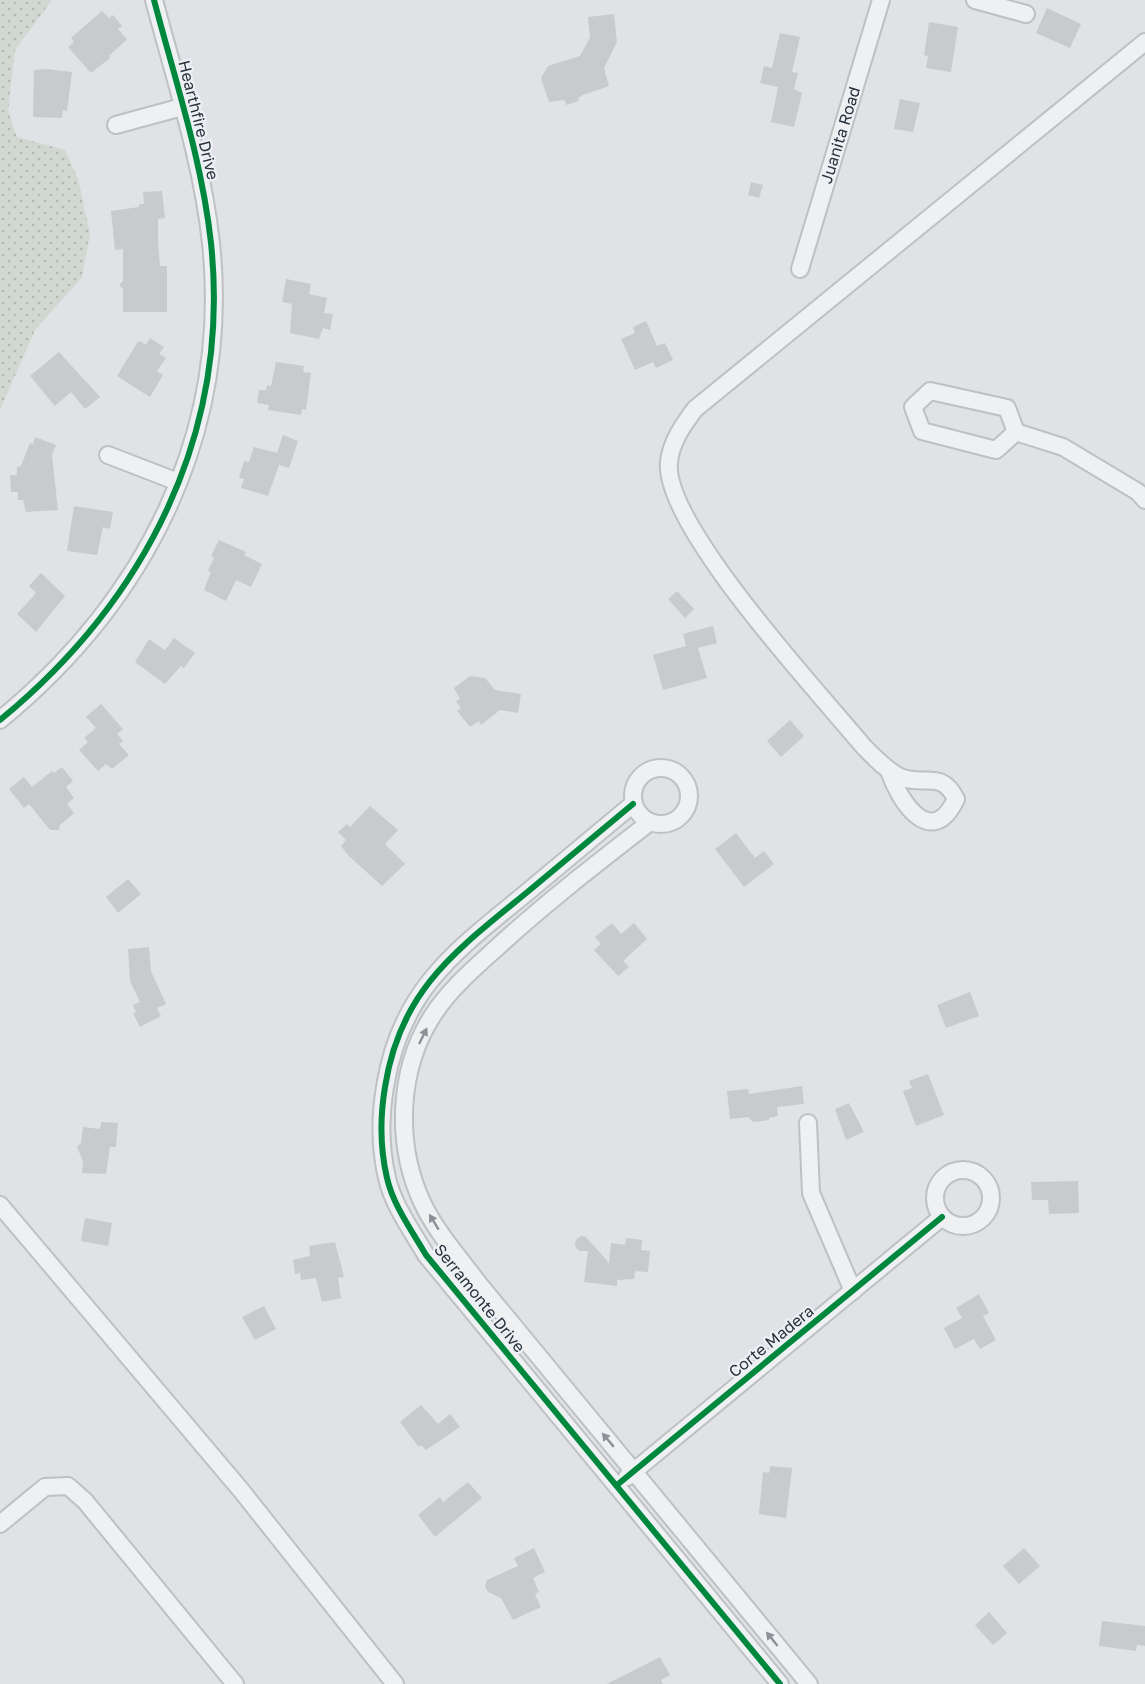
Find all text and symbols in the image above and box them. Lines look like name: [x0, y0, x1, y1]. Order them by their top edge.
street label: Hearthfire Drive: [174, 58, 224, 182]
street label: Juanita Road: [816, 84, 864, 186]
one-way arrow: [418, 1027, 427, 1044]
one-way arrow: [428, 1214, 439, 1230]
street label: Serramonte Drive: [430, 1240, 530, 1356]
street label: Corte Madera: [724, 1301, 818, 1381]
one-way arrow: [602, 1433, 615, 1448]
one-way arrow: [766, 1632, 779, 1647]

